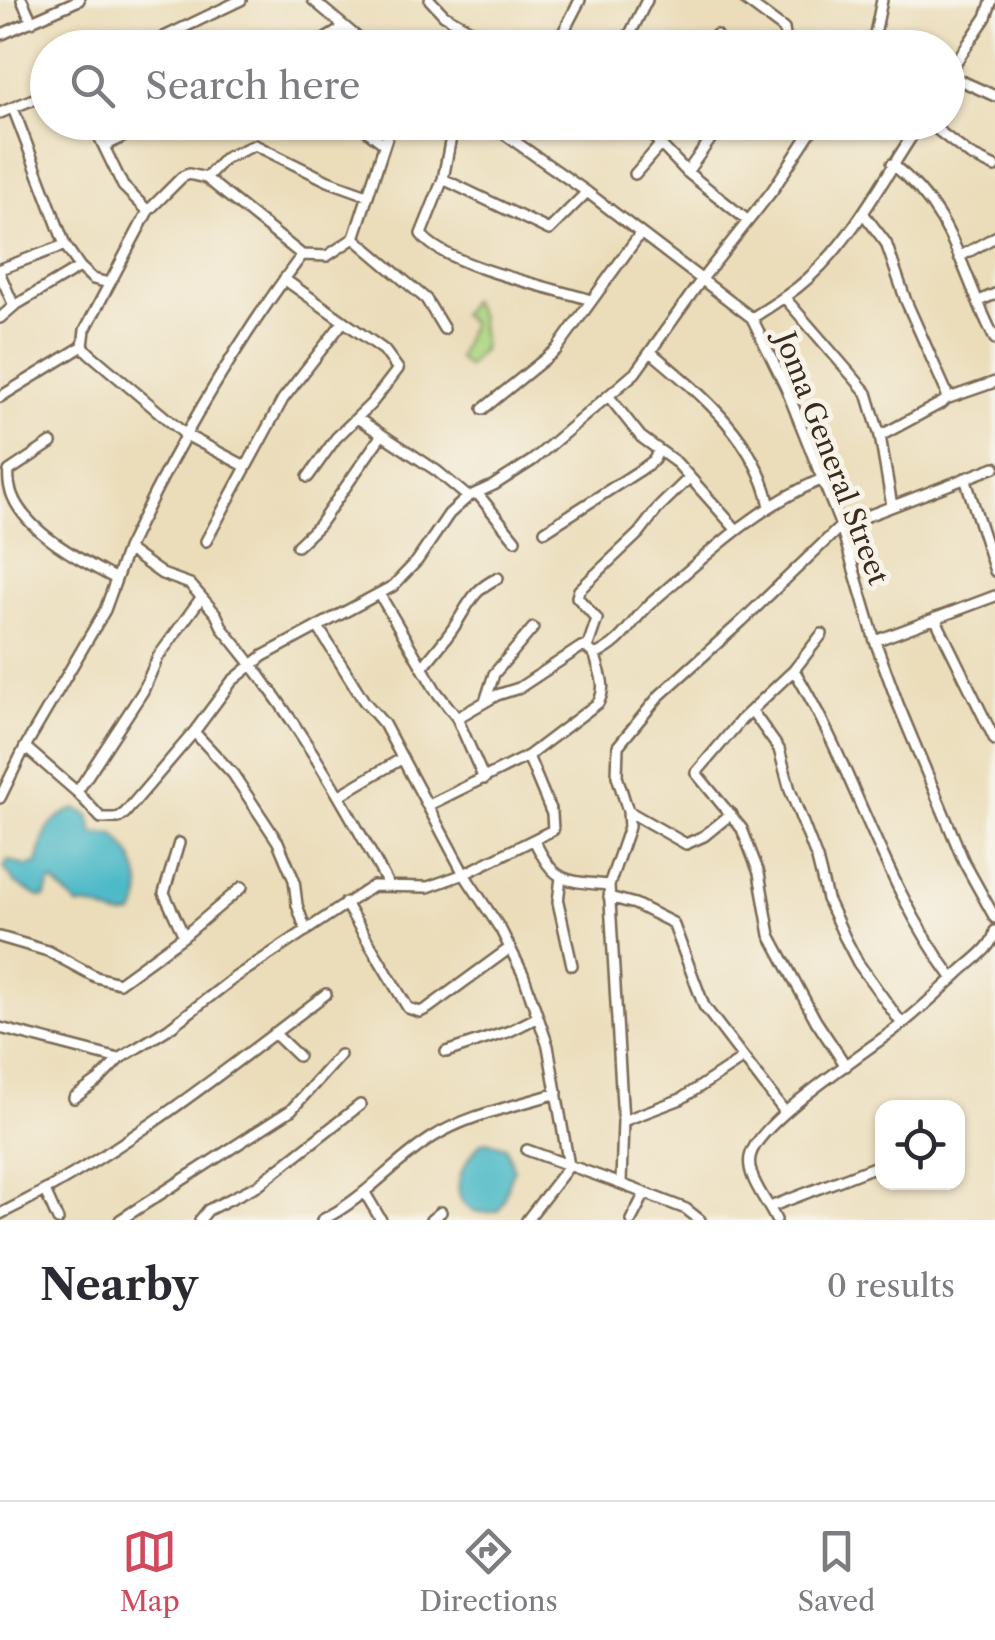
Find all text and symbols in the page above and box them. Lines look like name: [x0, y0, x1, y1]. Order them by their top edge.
search box: [30, 30, 965, 140]
icon: search: [65, 58, 120, 113]
text: Search here: [145, 62, 360, 109]
street label: Joma General Street: [767, 323, 896, 589]
map controls: [875, 1100, 965, 1190]
button: locate: [875, 1100, 965, 1190]
text: Nearby: [40, 1259, 198, 1311]
text: 0 results: [827, 1266, 955, 1305]
tab: Map: [120, 1524, 180, 1618]
tab: Directions: [419, 1524, 558, 1618]
tab: Saved: [797, 1524, 875, 1618]

